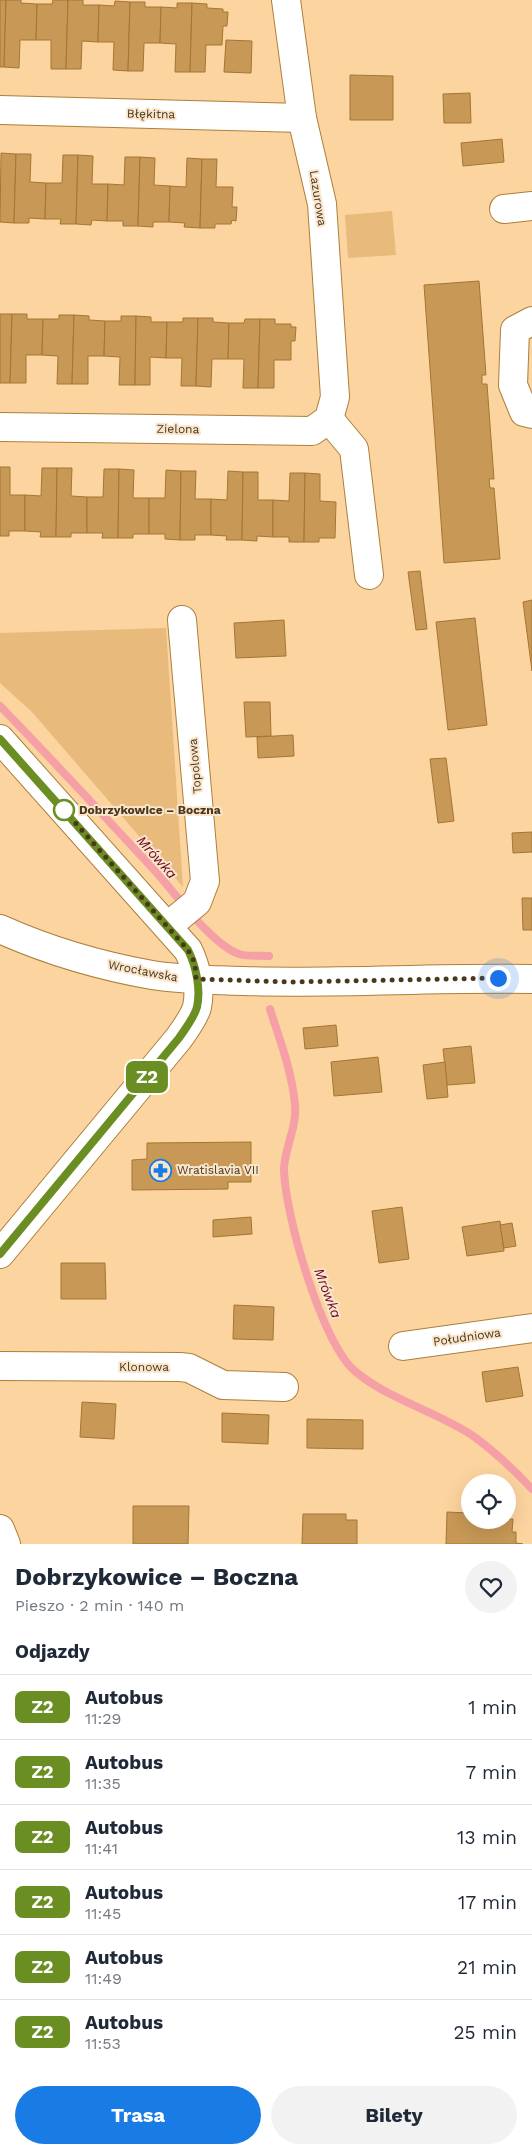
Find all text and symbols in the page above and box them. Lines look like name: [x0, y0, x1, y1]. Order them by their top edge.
street label: Błękitna: [127, 107, 176, 121]
street label: Lazurowa: [307, 169, 329, 227]
street label: Zielona: [156, 422, 200, 436]
street label: Topolowa: [186, 738, 204, 794]
marker: Dobrzykowice – Boczna: [53, 799, 75, 821]
place label: Dobrzykowice – Boczna: [79, 803, 221, 817]
water label: Mrówka: [134, 832, 181, 882]
street label: Wrocławska: [107, 957, 179, 985]
your location: [486, 966, 511, 991]
line badge: Z2: [124, 1061, 170, 1093]
text: Z2: [136, 1066, 158, 1087]
pharmacy icon: Wratislavia VII: [149, 1158, 173, 1182]
place label: Wratislavia VII: [177, 1163, 259, 1177]
water label: Mrówka: [311, 1266, 345, 1320]
street label: Południowa: [432, 1325, 502, 1349]
street label: Klonowa: [119, 1360, 169, 1374]
map controls: [461, 1474, 516, 1529]
button: locate: [461, 1474, 516, 1529]
button: heart: [465, 1561, 517, 1613]
text: Dobrzykowice – Boczna: [15, 1563, 298, 1591]
text: Pieszo · 2 min · 140 m: [15, 1596, 184, 1615]
text: Odjazdy: [15, 1640, 90, 1663]
text: Autobus: [85, 1686, 163, 1709]
text: Z2: [31, 1696, 54, 1717]
text: 1 min: [468, 1696, 517, 1719]
text: 11:29: [85, 1709, 121, 1728]
text: Autobus: [85, 1751, 163, 1774]
text: Z2: [31, 1761, 54, 1782]
text: 7 min: [466, 1761, 517, 1784]
text: 11:35: [85, 1774, 121, 1793]
text: Autobus: [85, 1816, 163, 1839]
text: Z2: [31, 1826, 54, 1847]
text: 13 min: [457, 1826, 517, 1849]
text: 11:41: [85, 1839, 118, 1858]
text: Autobus: [85, 1881, 163, 1904]
text: Z2: [31, 1891, 54, 1912]
text: 17 min: [458, 1891, 517, 1914]
text: 11:45: [85, 1904, 121, 1923]
text: Autobus: [85, 1946, 163, 1969]
text: Z2: [31, 1956, 54, 1977]
text: 21 min: [457, 1956, 517, 1979]
text: 11:49: [85, 1969, 122, 1988]
text: Autobus: [85, 2011, 163, 2034]
text: Z2: [31, 2021, 54, 2042]
text: 25 min: [453, 2021, 517, 2044]
text: 11:53: [85, 2034, 121, 2053]
button: Trasa: [15, 2086, 261, 2144]
button: Bilety: [271, 2086, 517, 2144]

